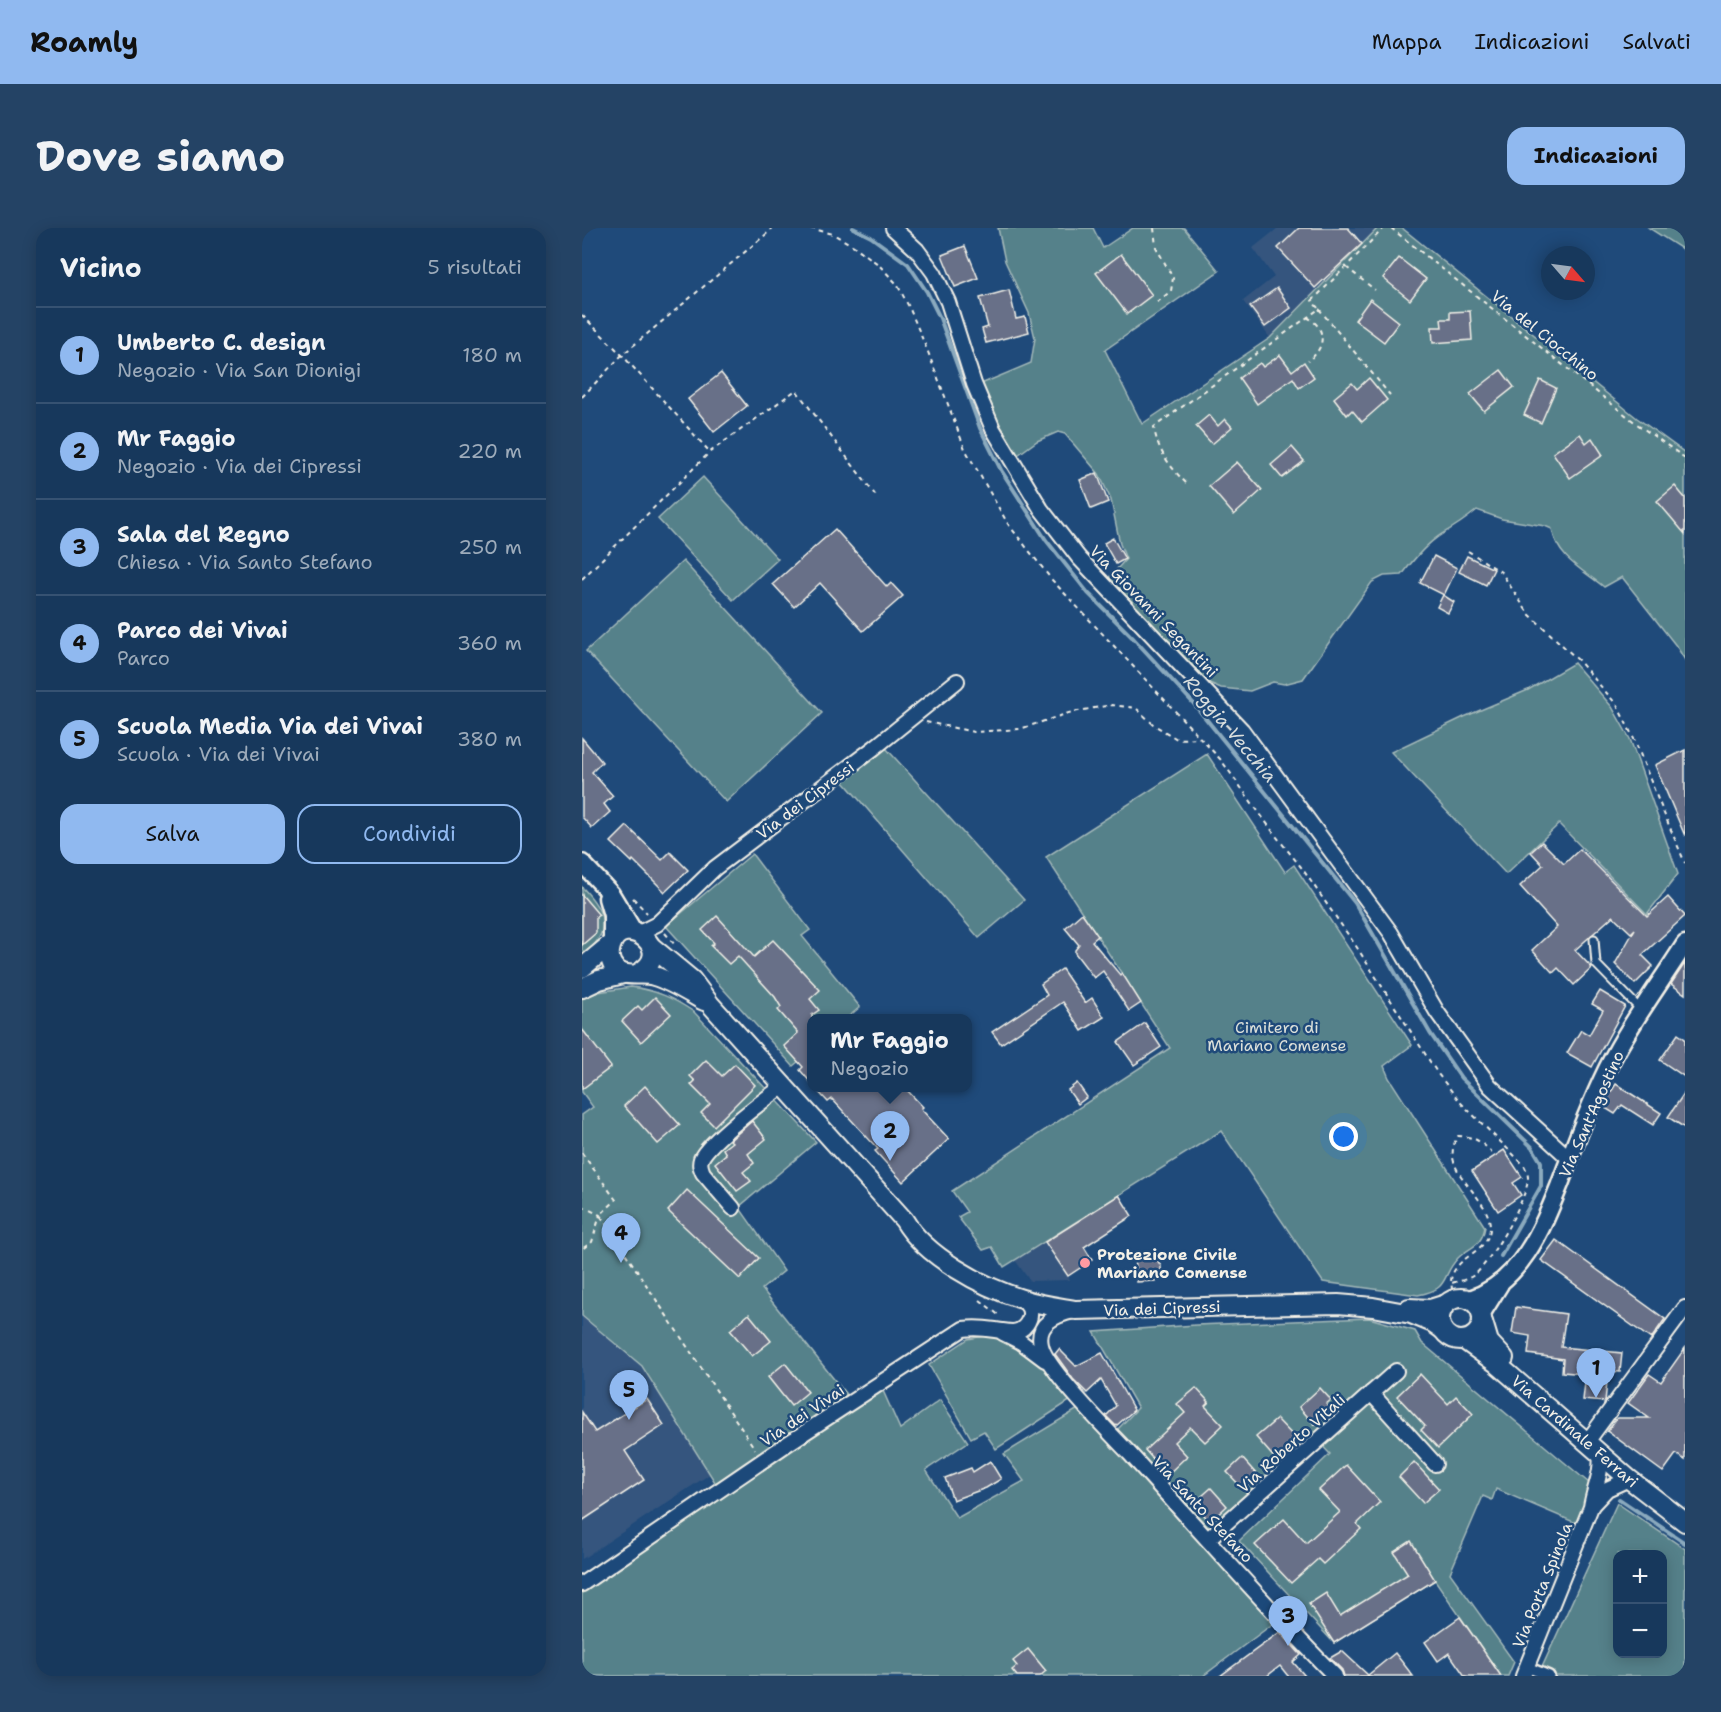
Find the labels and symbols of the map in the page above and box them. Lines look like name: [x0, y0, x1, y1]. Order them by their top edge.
north arrow: [1541, 246, 1595, 300]
street label: Via del Ciocchino: [1487, 286, 1603, 385]
street label: Via Giovanni Segantini: [1085, 541, 1222, 682]
water label: Roggia Vecchia: [1178, 670, 1282, 788]
street label: Via dei Cipressi: [752, 757, 859, 844]
park label: Cimitero di Mariano Comense: [1207, 1017, 1347, 1056]
street label: Via Sant'Agostino: [1554, 1047, 1629, 1181]
pin: 2: [870, 1112, 910, 1161]
your location: [1329, 1122, 1358, 1151]
pin: 4: [602, 1214, 640, 1263]
place label: Protezione Civile Mariano Comense: [1097, 1244, 1248, 1283]
marker: Protezione Civile Mariano Comense: [1078, 1256, 1092, 1270]
street label: Via dei Cipressi: [1103, 1296, 1221, 1321]
pin: 1: [1576, 1348, 1616, 1398]
pin: 5: [610, 1370, 648, 1420]
street label: Via Cardinale Ferrari: [1507, 1370, 1643, 1492]
street label: Via dei Vivai: [756, 1380, 848, 1451]
street label: Via Roberto Vitali: [1233, 1389, 1350, 1497]
street label: Via Santo Stefano: [1148, 1451, 1258, 1567]
street label: Via Porta Spinola: [1508, 1519, 1577, 1651]
pin: 3: [1268, 1596, 1308, 1646]

